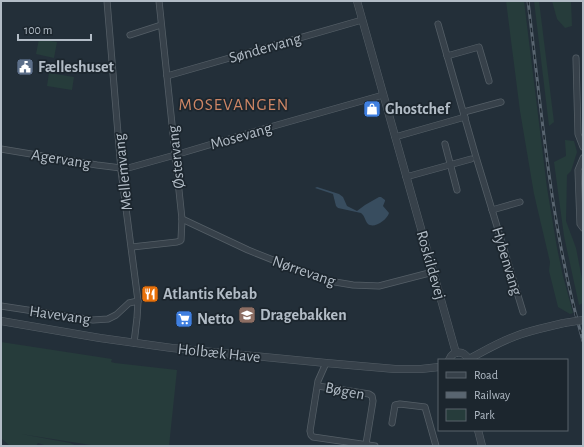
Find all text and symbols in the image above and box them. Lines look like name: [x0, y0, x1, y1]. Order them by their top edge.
scale bar: [18, 16, 91, 42]
text: 100 m: [24, 24, 52, 36]
street label: Søndervang: [227, 30, 303, 66]
public building icon: Fælleshuset: [15, 57, 35, 77]
place label: Fælleshuset: [38, 59, 115, 75]
district label: MOSEVANGEN: [179, 96, 289, 113]
shop icon: Ghostchef: [362, 99, 382, 119]
place label: Ghostchef: [385, 101, 451, 117]
street label: Mosevang: [208, 120, 274, 152]
street label: Østervang: [165, 124, 187, 189]
street label: Mellemvang: [111, 133, 135, 211]
street label: Agervang: [30, 146, 92, 172]
street label: Hybenvang: [488, 225, 525, 298]
street label: Roskildevej: [413, 229, 448, 302]
street label: Nørrevang: [270, 253, 338, 289]
restaurant icon: Atlantis Kebab: [140, 284, 160, 304]
place label: Atlantis Kebab: [163, 286, 257, 302]
street label: Havevang: [28, 303, 92, 327]
school or university icon: Dragebakken: [237, 305, 257, 325]
place label: Dragebakken: [260, 307, 347, 323]
supermarket icon: Netto: [174, 309, 194, 329]
place label: Netto: [197, 311, 234, 327]
street label: Holbæk Have: [177, 341, 261, 365]
legend: [438, 359, 568, 431]
text: Road: [474, 369, 498, 381]
street label: Bøgen: [324, 379, 366, 403]
text: Railway: [474, 389, 510, 402]
text: Park: [474, 409, 495, 421]

